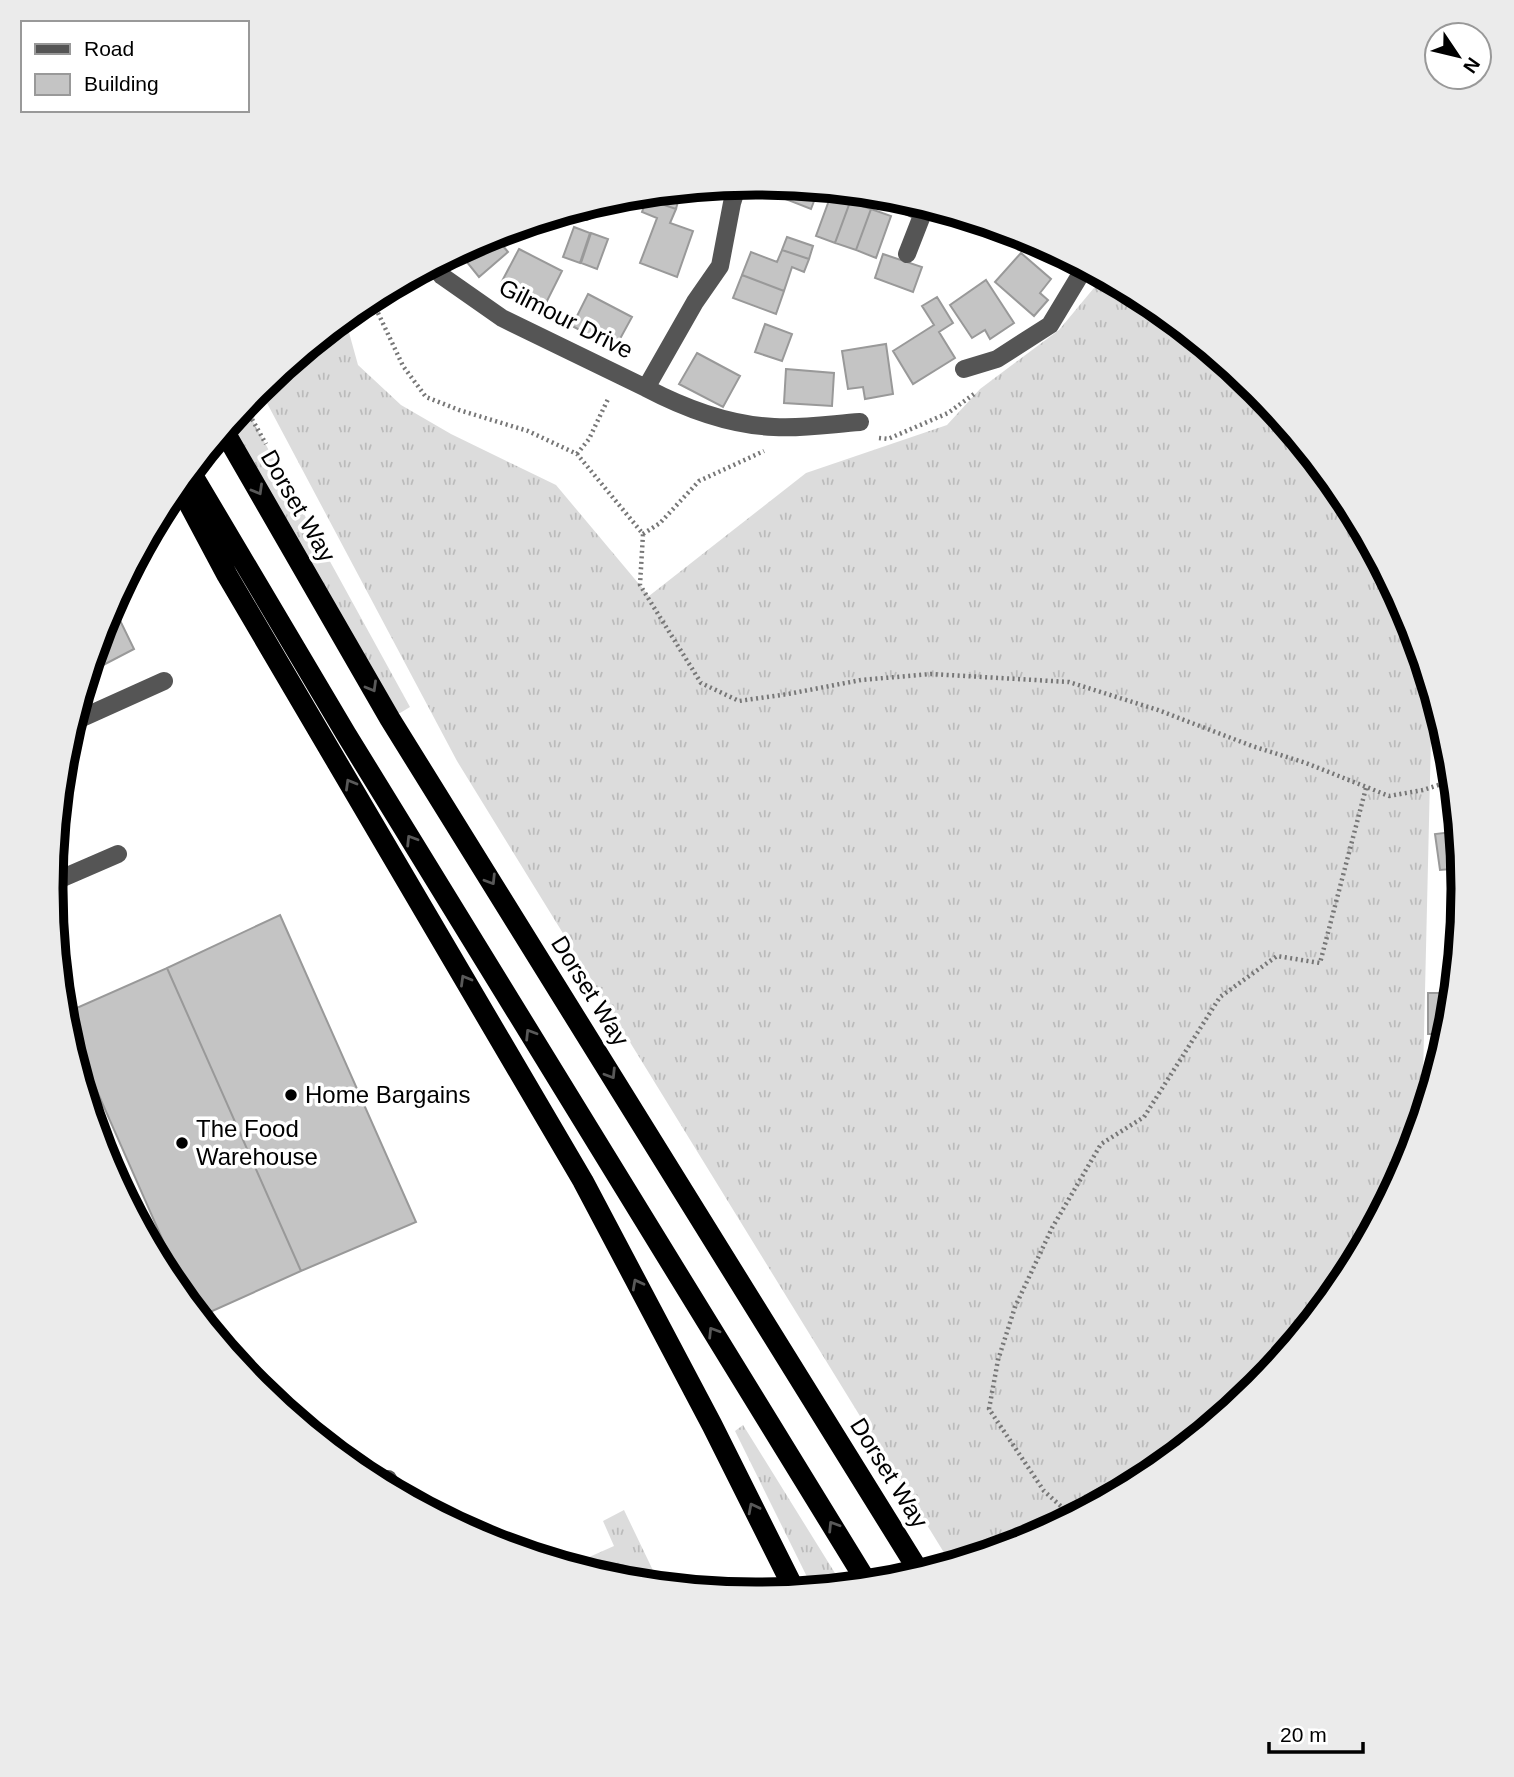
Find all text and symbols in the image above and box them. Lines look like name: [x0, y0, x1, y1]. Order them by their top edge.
legend: [21, 21, 248, 112]
north arrow: [1423, 21, 1493, 91]
text: Road: [84, 37, 134, 60]
text: N: [1459, 54, 1484, 77]
text: Building: [84, 72, 159, 95]
street label: Gilmour Drive: [495, 273, 638, 364]
street label: Dorset Way: [256, 445, 341, 566]
one-way arrow: [250, 482, 263, 495]
one-way arrow: [364, 679, 377, 692]
one-way arrow: [345, 778, 358, 791]
one-way arrow: [406, 835, 419, 848]
one-way arrow: [482, 873, 495, 886]
street label: Dorset Way: [546, 931, 635, 1051]
one-way arrow: [460, 975, 473, 988]
one-way arrow: [525, 1028, 538, 1041]
one-way arrow: [602, 1066, 615, 1079]
place label: Home Bargains: [305, 1081, 470, 1108]
marker: Home Bargains: [283, 1087, 299, 1103]
place label: The Food Warehouse: [196, 1115, 318, 1170]
marker: The Food Warehouse: [174, 1135, 190, 1151]
one-way arrow: [632, 1279, 646, 1292]
one-way arrow: [709, 1326, 722, 1339]
street label: Dorset Way: [845, 1413, 934, 1533]
one-way arrow: [748, 1503, 762, 1515]
one-way arrow: [828, 1520, 841, 1533]
scale bar: [1269, 1710, 1364, 1754]
text: 20 m: [1280, 1723, 1327, 1746]

